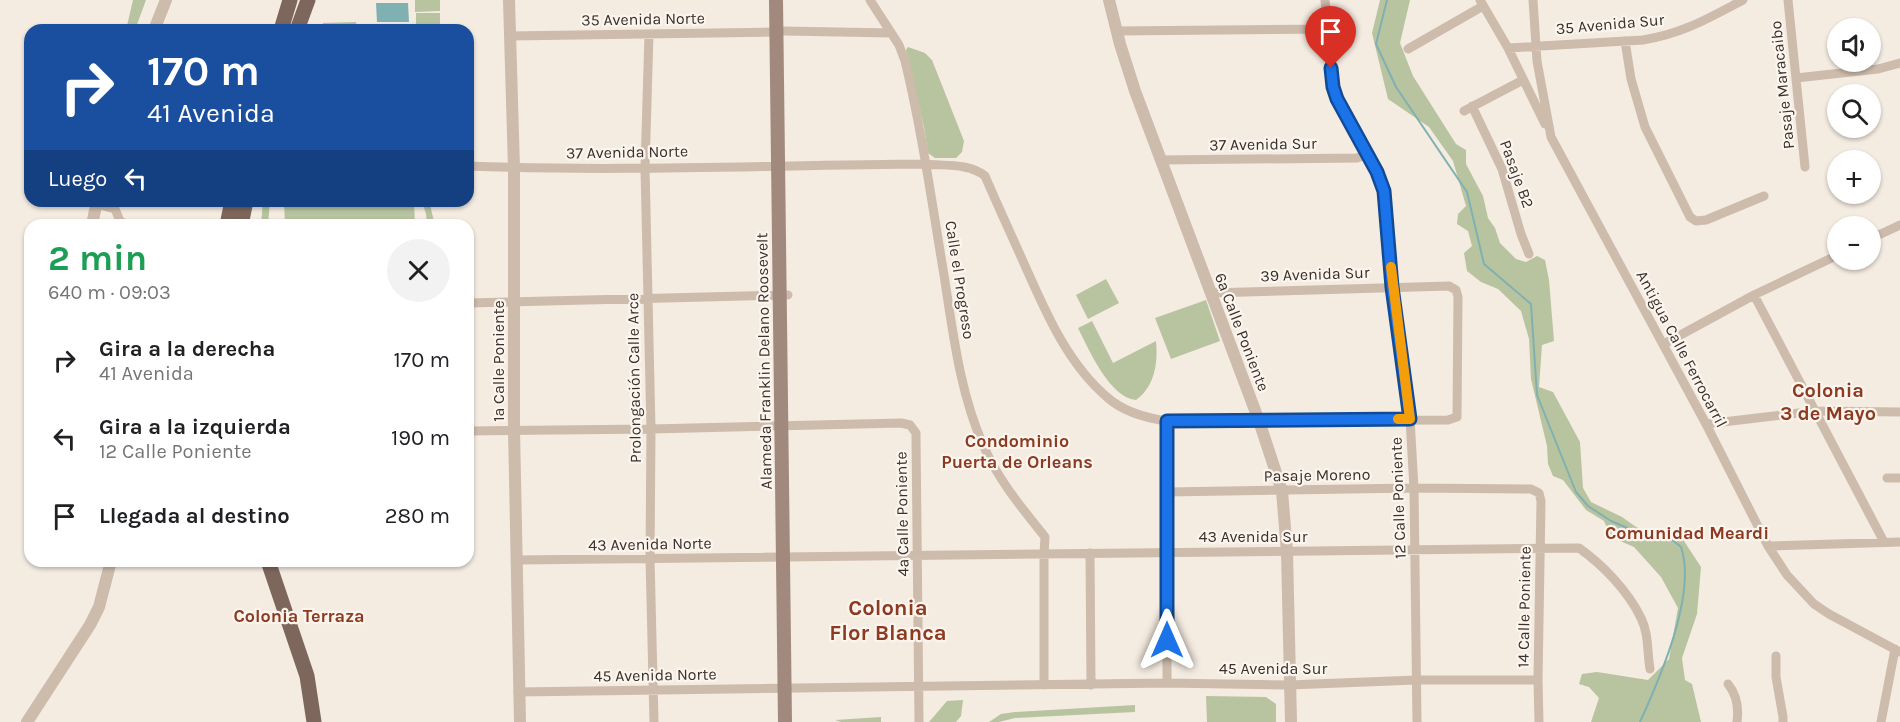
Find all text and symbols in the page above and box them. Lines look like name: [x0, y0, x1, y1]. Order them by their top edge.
pin: [1305, 6, 1356, 68]
street label: 35 Avenida Norte: [581, 8, 705, 30]
street label: 35 Avenida Sur: [1555, 10, 1665, 38]
icon: arrive: [1314, 15, 1347, 48]
map controls: [1827, 18, 1881, 270]
button: sound: [1827, 18, 1881, 72]
street label: Pasaje Maracaibo: [1766, 20, 1798, 150]
text: 170 m: [147, 46, 260, 96]
icon: right: [48, 48, 126, 126]
button: search: [1827, 84, 1881, 138]
text: 41 Avenida: [147, 97, 275, 129]
street label: 37 Avenida Sur: [1209, 134, 1317, 154]
street label: Pasaje B2: [1496, 137, 1538, 211]
street label: 37 Avenida Norte: [566, 141, 688, 163]
button: +: [1827, 150, 1881, 204]
icon: left: [119, 162, 152, 195]
text: Luego: [48, 166, 107, 192]
button: −: [1827, 216, 1881, 270]
street label: Calle el Progreso: [941, 219, 979, 341]
street label: Alameda Franklin Delano Roosevelt: [752, 232, 776, 490]
text: 2 min: [48, 237, 147, 279]
button: close: [387, 239, 450, 302]
street label: 39 Avenida Sur: [1260, 263, 1370, 285]
street label: Antigua Calle Ferrocarril: [1633, 267, 1731, 431]
street label: 6a Calle Poniente: [1211, 270, 1273, 394]
text: 640 m · 09:03: [48, 281, 171, 304]
street label: Prolongación Calle Arce: [623, 293, 645, 463]
street label: 1a Calle Poniente: [489, 300, 508, 422]
text: Gira a la derecha: [99, 336, 275, 362]
icon: right: [48, 344, 81, 377]
text: 170 m: [394, 347, 450, 373]
text: 41 Avenida: [99, 362, 194, 385]
district label: Colonia 3 de Mayo: [1780, 379, 1876, 425]
text: Gira a la izquierda: [99, 414, 291, 440]
icon: left: [48, 422, 81, 455]
text: 190 m: [391, 425, 450, 451]
district label: Condominio Puerta de Orleans: [941, 430, 1093, 473]
street label: 12 Calle Poniente: [1386, 437, 1410, 559]
text: 12 Calle Poniente: [99, 440, 252, 463]
street label: 4a Calle Poniente: [891, 451, 913, 577]
street label: Pasaje Moreno: [1264, 465, 1370, 485]
icon: arrive: [48, 500, 81, 533]
text: Llegada al destino: [99, 503, 290, 529]
text: 280 m: [385, 503, 450, 529]
district label: Comunidad Meardi: [1605, 522, 1769, 544]
street label: 43 Avenida Sur: [1199, 527, 1308, 546]
street label: 43 Avenida Norte: [588, 533, 712, 555]
street label: 14 Calle Poniente: [1513, 546, 1535, 668]
district label: Colonia Flor Blanca: [829, 595, 947, 646]
district label: Colonia Terraza: [233, 605, 365, 627]
position arrow: [1135, 608, 1199, 672]
street label: 45 Avenida Sur: [1219, 659, 1327, 678]
street label: 45 Avenida Norte: [593, 664, 717, 686]

